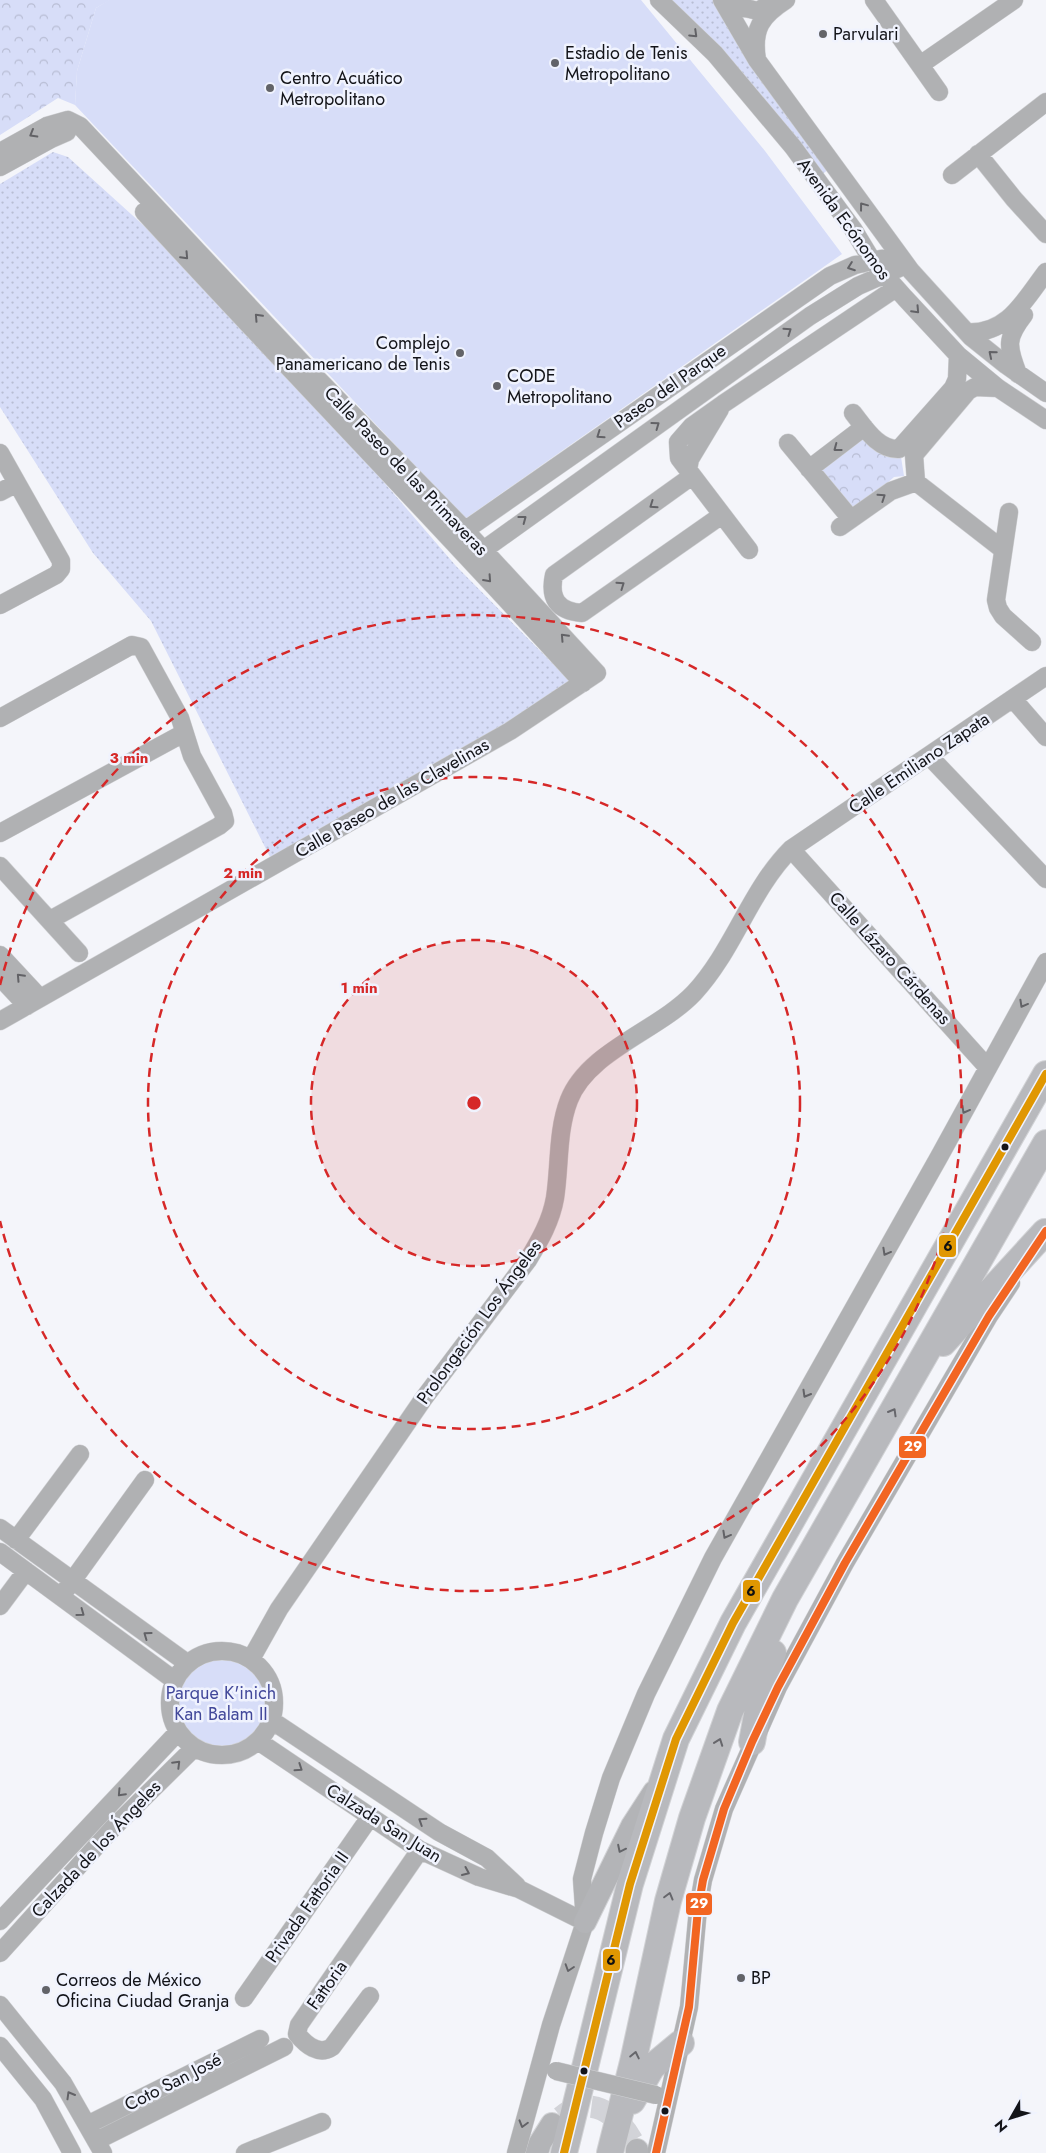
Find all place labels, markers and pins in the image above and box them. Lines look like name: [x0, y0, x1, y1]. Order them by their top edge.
place label: Parvulari: [833, 21, 899, 47]
marker: Parvulari: [817, 28, 829, 40]
place label: Estadio de Tenis Metropolitano: [565, 40, 687, 87]
marker: Estadio de Tenis Metropolitano: [549, 57, 561, 69]
place label: Centro Acuático Metropolitano: [280, 65, 403, 112]
marker: Centro Acuático Metropolitano: [264, 82, 276, 94]
place label: Complejo Panamericano de Tenis: [276, 330, 450, 377]
marker: Complejo Panamericano de Tenis: [454, 347, 466, 359]
place label: CODE Metropolitano: [507, 363, 612, 410]
marker: CODE Metropolitano: [491, 380, 503, 392]
centre of rings: [465, 1094, 483, 1112]
unlabelled marker: [1000, 1142, 1010, 1152]
place label: BP: [751, 1965, 771, 1991]
place label: Correos de México Oficina Ciudad Granja: [56, 1967, 229, 2014]
marker: BP: [735, 1972, 747, 1984]
marker: Correos de México Oficina Ciudad Granja: [40, 1984, 52, 1996]
unlabelled marker: [579, 2066, 589, 2076]
unlabelled marker: [660, 2106, 670, 2116]

